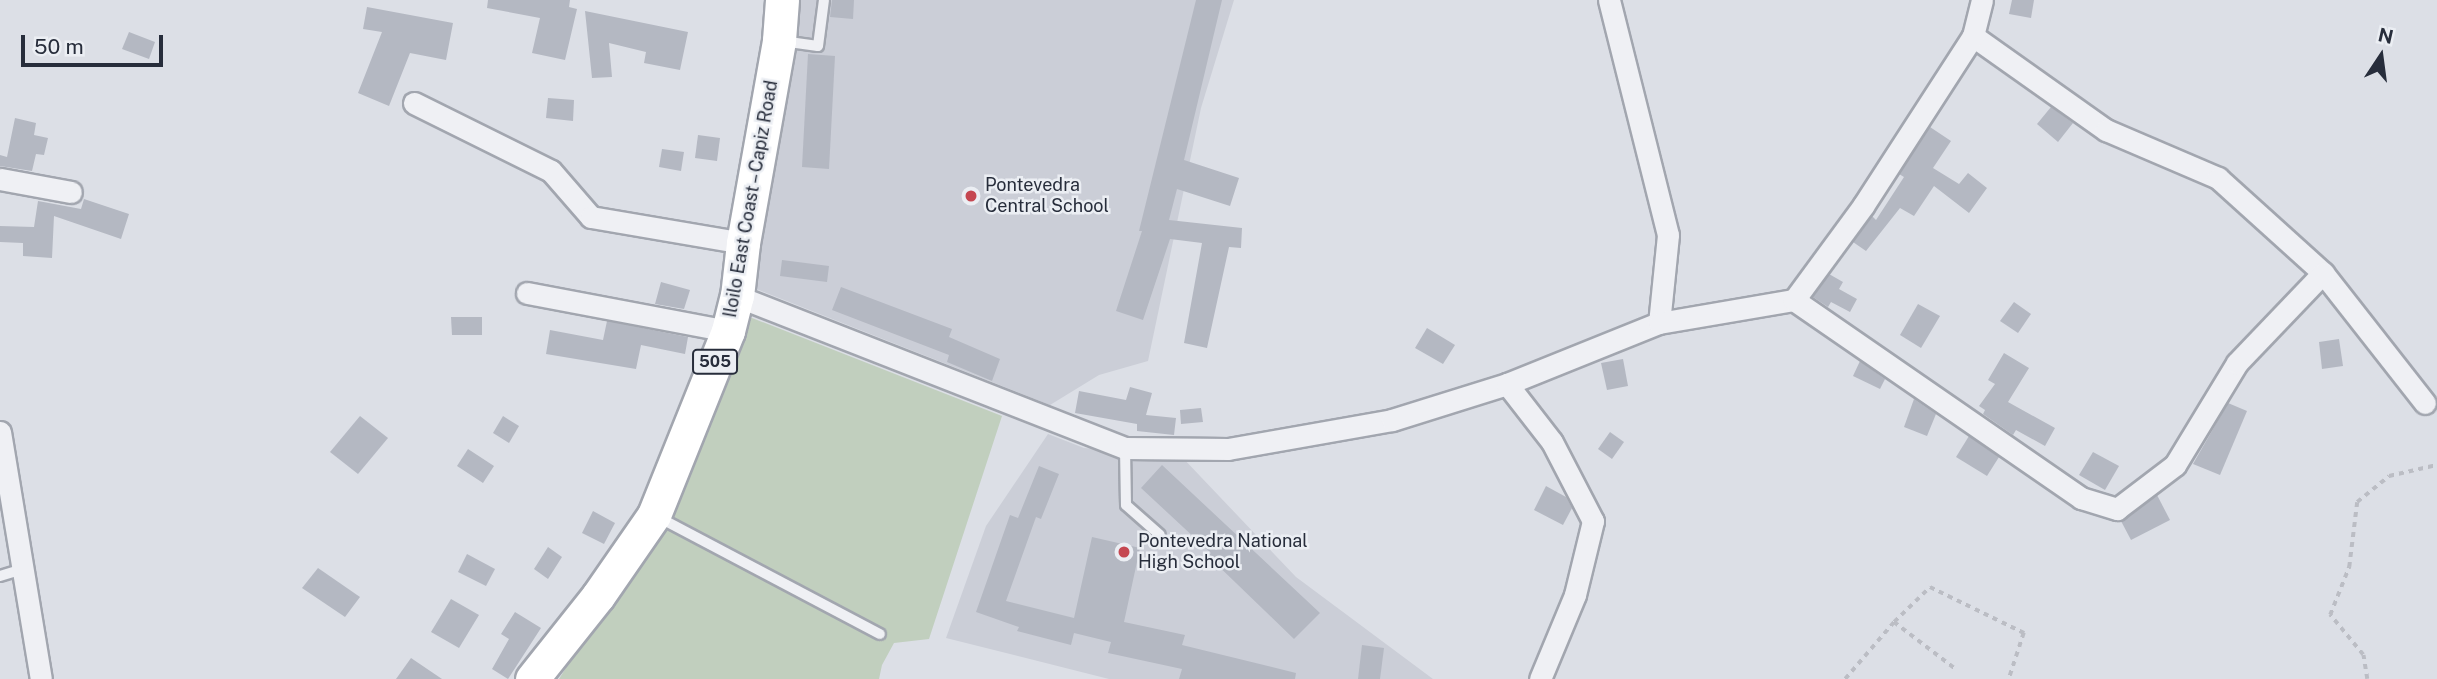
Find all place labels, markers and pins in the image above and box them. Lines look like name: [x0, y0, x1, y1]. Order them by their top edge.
place label: Pontevedra Central School: [985, 175, 1109, 218]
marker: Pontevedra Central School: [963, 188, 979, 204]
place label: Pontevedra National High School: [1138, 531, 1308, 574]
marker: Pontevedra National High School: [1116, 544, 1132, 560]

